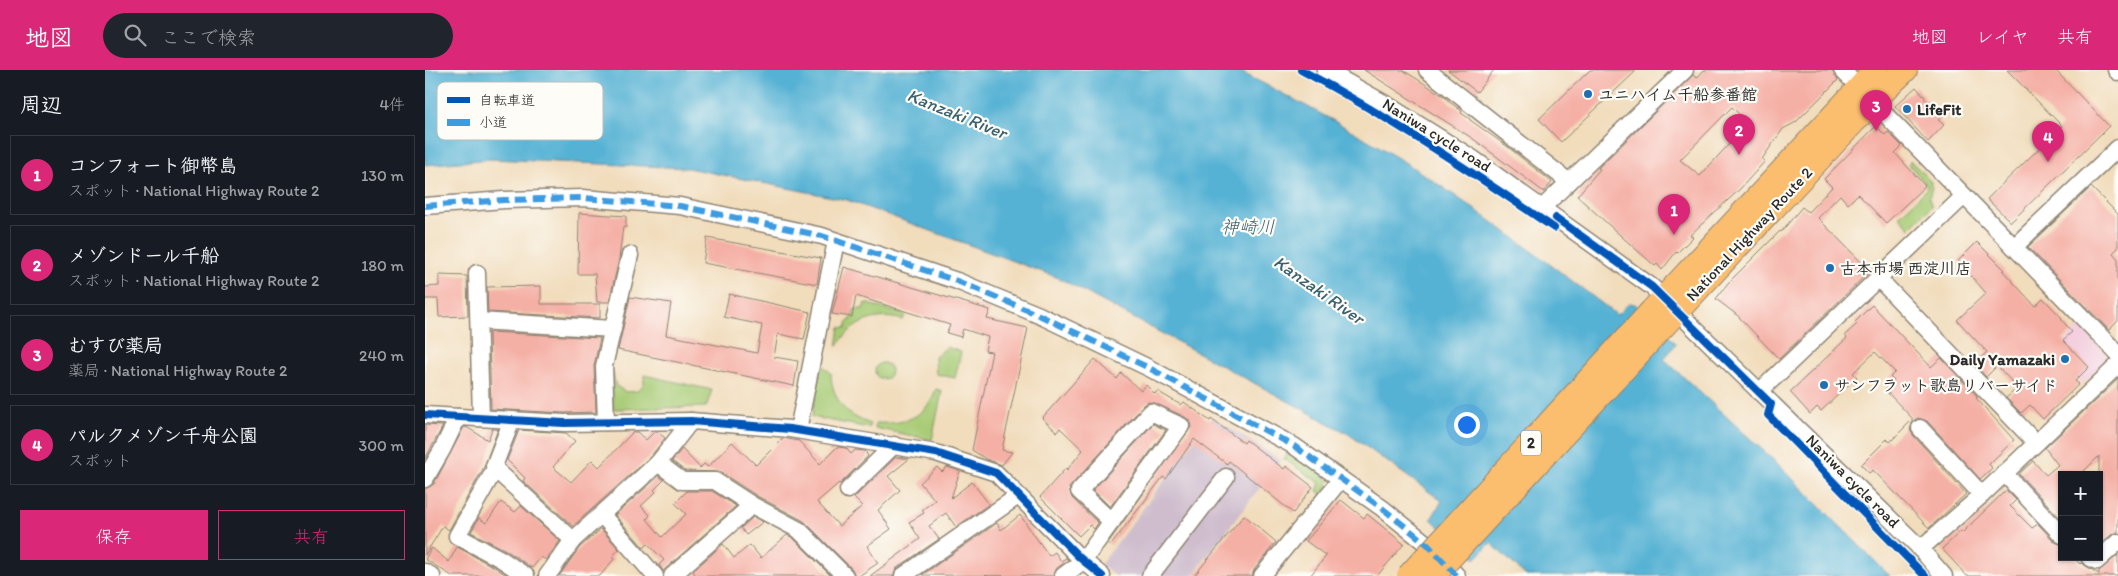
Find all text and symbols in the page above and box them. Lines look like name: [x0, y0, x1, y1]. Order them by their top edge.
search box: [103, 13, 453, 58]
icon: search: [121, 21, 149, 49]
text: 地図: [25, 23, 73, 52]
text: ここで検索: [161, 26, 256, 49]
text: 地図: [1912, 26, 1948, 48]
text: レイヤ: [1976, 26, 2029, 48]
text: 共有: [2057, 26, 2093, 48]
legend: [437, 82, 603, 140]
water label: Kanzaki River: [904, 84, 1012, 145]
place label: ユニハイム千船参番館: [1598, 85, 1757, 104]
marker: ユニハイム千船参番館: [1582, 88, 1594, 100]
pin: 3: [1860, 90, 1892, 131]
text: 周辺: [20, 92, 62, 117]
text: 自転車道: [479, 92, 535, 109]
street label: Naniwa cycle road: [1379, 94, 1495, 176]
text: 4件: [379, 95, 405, 114]
place label: LifeFit: [1917, 100, 1961, 119]
marker: LifeFit: [1901, 103, 1913, 115]
text: 小道: [479, 114, 507, 131]
pin: 2: [1723, 114, 1755, 155]
pin: 4: [2032, 121, 2064, 162]
text: コンフォート御幣島: [68, 154, 237, 177]
street label: National Highway Route 2: [1682, 163, 1816, 305]
text: 1: [33, 166, 41, 185]
text: 130 m: [361, 166, 404, 185]
text: スポット · National Highway Route 2: [68, 181, 319, 200]
pin: 1: [1658, 194, 1690, 235]
water label: 神崎川: [1221, 216, 1275, 238]
text: メゾンドール千船: [68, 244, 219, 267]
water label: Kanzaki River: [1270, 251, 1370, 330]
text: 2: [33, 256, 41, 275]
text: 180 m: [361, 256, 404, 275]
place label: 古本市場 西淀川店: [1840, 259, 1972, 278]
marker: 古本市場 西淀川店: [1824, 262, 1836, 274]
text: スポット · National Highway Route 2: [68, 271, 319, 290]
text: むすび薬局: [68, 334, 163, 357]
text: 3: [33, 346, 41, 365]
text: 240 m: [359, 346, 404, 365]
place label: Daily Yamazaki: [1950, 350, 2055, 370]
marker: Daily Yamazaki: [2059, 353, 2071, 365]
text: 薬局 · National Highway Route 2: [68, 361, 287, 380]
place label: サンフラット歌島リバーサイド: [1834, 376, 2058, 395]
marker: サンフラット歌島リバーサイド: [1818, 379, 1830, 391]
your location: [1454, 412, 1480, 438]
text: パルクメゾン千舟公園: [68, 424, 258, 447]
road number: 2: [1521, 430, 1541, 456]
street label: Naniwa cycle road: [1802, 430, 1904, 532]
text: 4: [32, 436, 42, 455]
text: 300 m: [359, 436, 404, 455]
text: スポット: [68, 451, 132, 470]
map controls: [2058, 471, 2103, 561]
button: +: [2058, 471, 2103, 516]
button: 保存: [20, 510, 208, 560]
button: 共有: [218, 510, 405, 560]
button: −: [2058, 516, 2103, 561]

